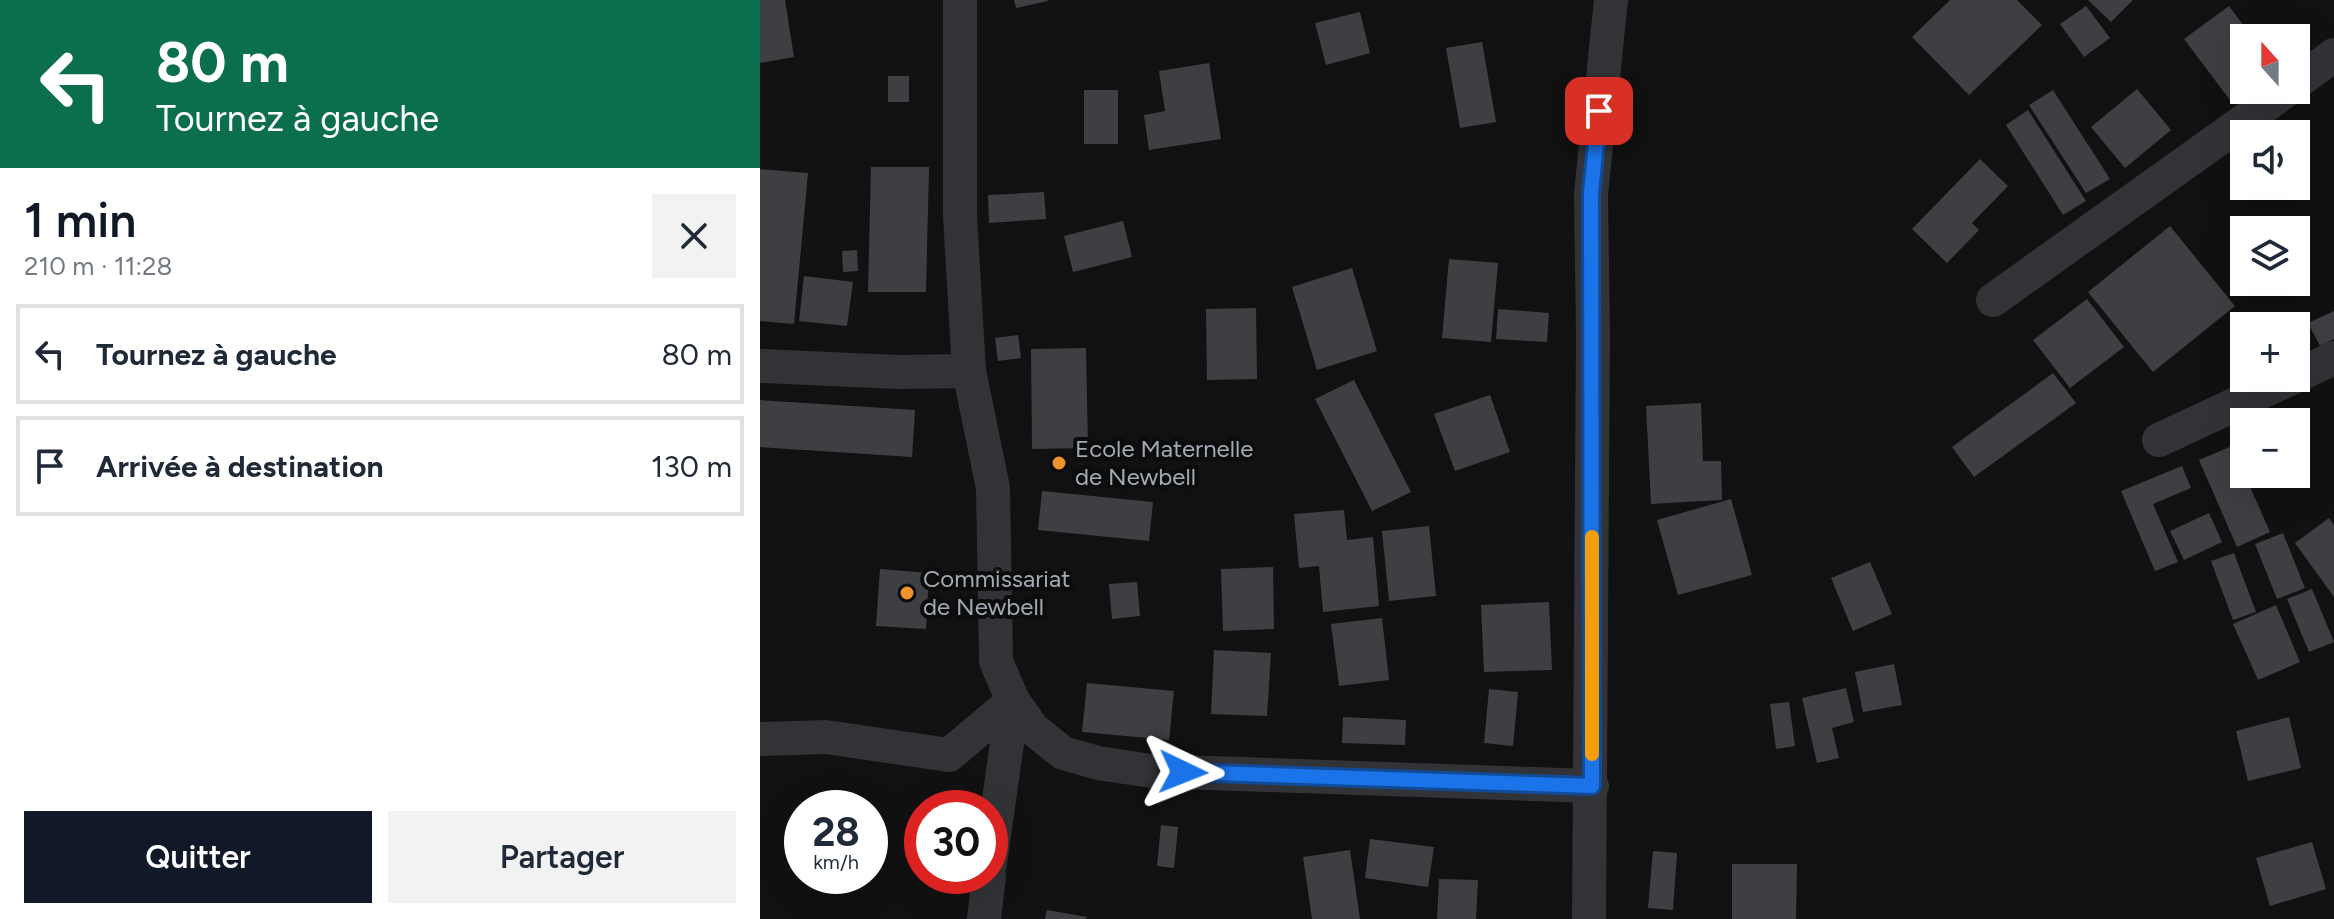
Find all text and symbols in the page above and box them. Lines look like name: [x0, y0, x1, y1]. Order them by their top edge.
north arrow: [2230, 24, 2310, 104]
map controls: [2230, 24, 2310, 488]
text: 80 m: [156, 29, 289, 96]
icon: left: [24, 32, 128, 136]
pin: [1565, 77, 1633, 145]
icon: arrive: [1577, 89, 1621, 133]
text: Tournez à gauche: [156, 97, 439, 140]
button: sound: [2230, 120, 2310, 200]
text: 1 min: [24, 191, 136, 249]
button: close: [652, 194, 736, 278]
button: layers: [2230, 216, 2310, 296]
text: 210 m · 11:28: [24, 250, 173, 282]
button: +: [2230, 312, 2310, 392]
icon: left: [28, 332, 72, 376]
text: Tournez à gauche: [96, 336, 337, 373]
text: 80 m: [661, 336, 732, 373]
button: −: [2230, 408, 2310, 488]
place label: Ecole Maternelle de Newbell: [1075, 434, 1253, 491]
icon: arrive: [28, 444, 72, 488]
text: Arrivée à destination: [96, 448, 383, 485]
text: 130 m: [651, 448, 732, 485]
marker: Ecole Maternelle de Newbell: [1050, 454, 1068, 472]
place label: Commissariat de Newbell: [923, 564, 1070, 621]
marker: Commissariat de Newbell: [898, 584, 916, 602]
position arrow: [1141, 730, 1225, 814]
speed limit sign: 30: [904, 790, 1008, 894]
text: 28: [812, 808, 860, 856]
button: Quitter: [24, 811, 372, 903]
button: Partager: [388, 811, 736, 903]
text: km/h: [813, 850, 859, 874]

